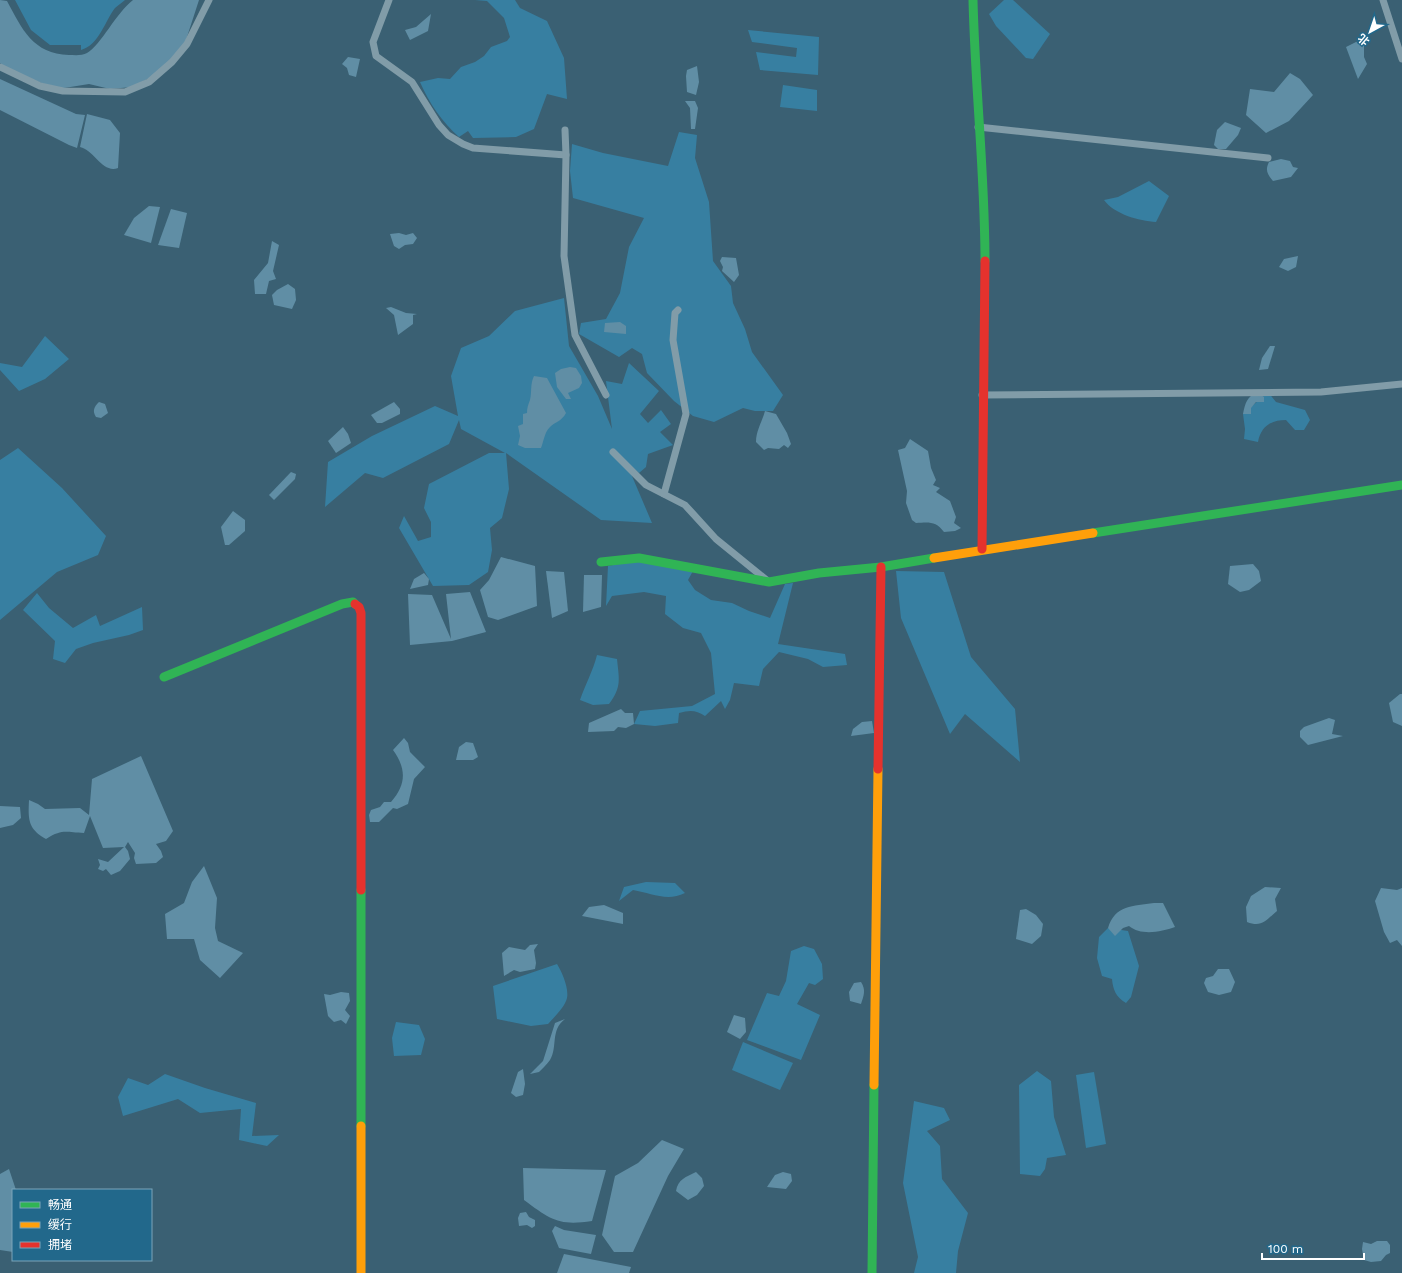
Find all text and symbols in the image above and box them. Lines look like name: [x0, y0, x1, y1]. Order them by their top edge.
north arrow: [1350, 12, 1390, 52]
text: 北: [1356, 31, 1372, 48]
legend: [12, 1189, 152, 1261]
text: 畅通: [48, 1198, 72, 1212]
text: 缓行: [48, 1218, 72, 1232]
scale bar: [1262, 1235, 1364, 1261]
text: 拥堵: [48, 1238, 72, 1252]
text: 100 m: [1268, 1242, 1303, 1256]

